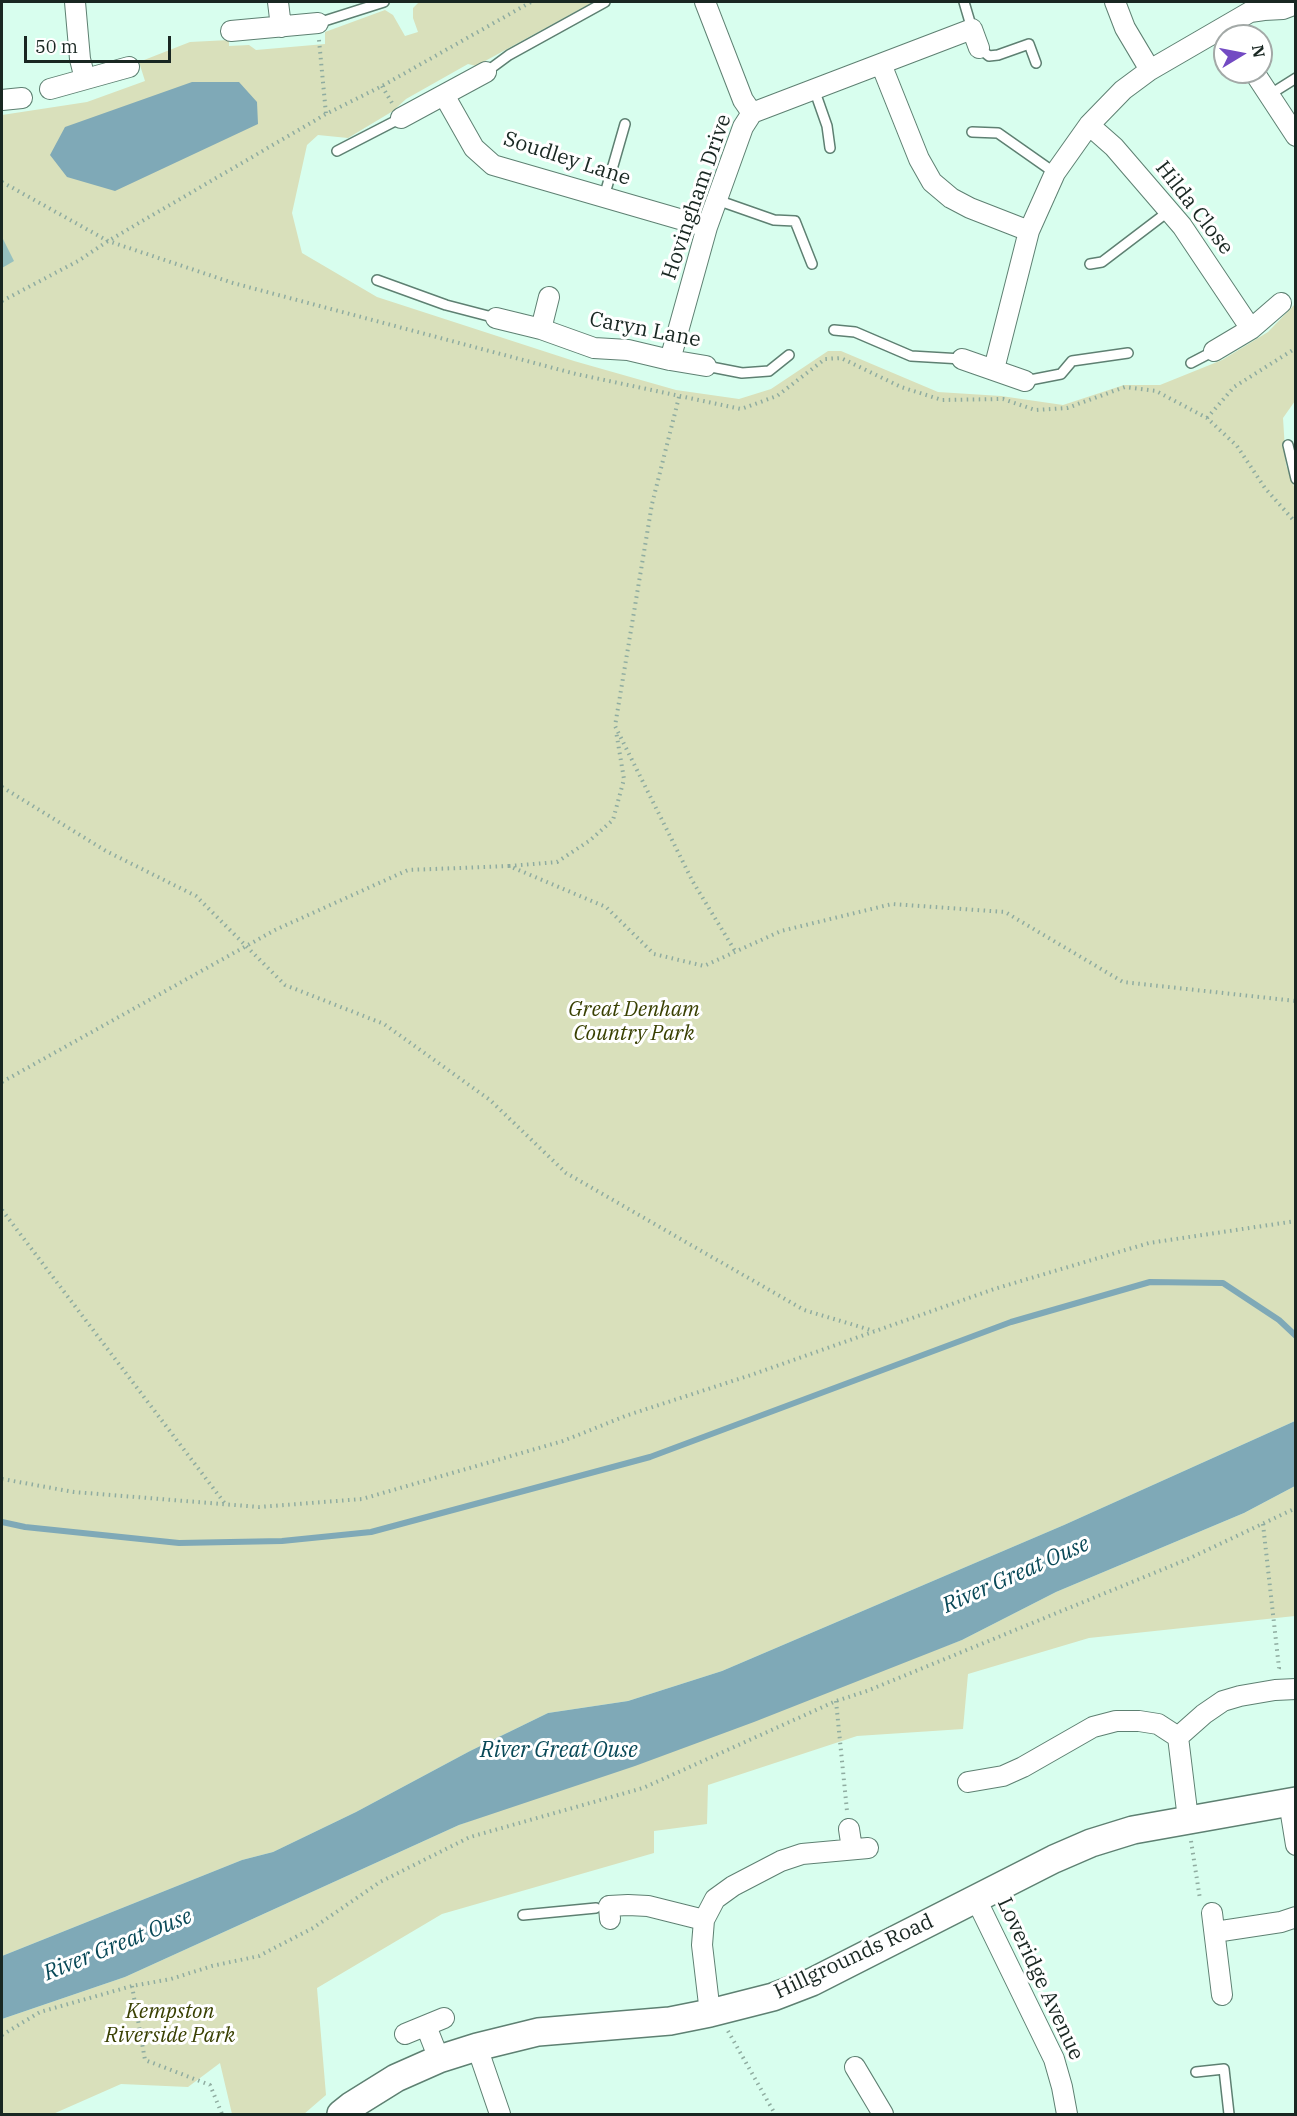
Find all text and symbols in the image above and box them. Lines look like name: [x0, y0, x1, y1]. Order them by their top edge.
scale bar: [27, 24, 174, 62]
north arrow: [1213, 24, 1273, 84]
text: 50 m: [35, 35, 78, 58]
text: N: [1248, 43, 1270, 59]
street label: Hovingham Drive: [657, 111, 737, 283]
street label: Soudley Lane: [500, 127, 634, 191]
street label: Hilda Close: [1150, 156, 1238, 260]
street label: Caryn Lane: [587, 307, 703, 353]
park label: Great Denham Country Park: [568, 997, 700, 1047]
water label: River Great Ouse: [939, 1531, 1093, 1619]
water label: River Great Ouse: [480, 1738, 638, 1764]
street label: Loveridge Avenue: [991, 1894, 1089, 2064]
water label: River Great Ouse: [40, 1903, 196, 1987]
street label: Hillgrounds Road: [770, 1909, 938, 2005]
park label: Kempston Riverside Park: [105, 1999, 235, 2049]

